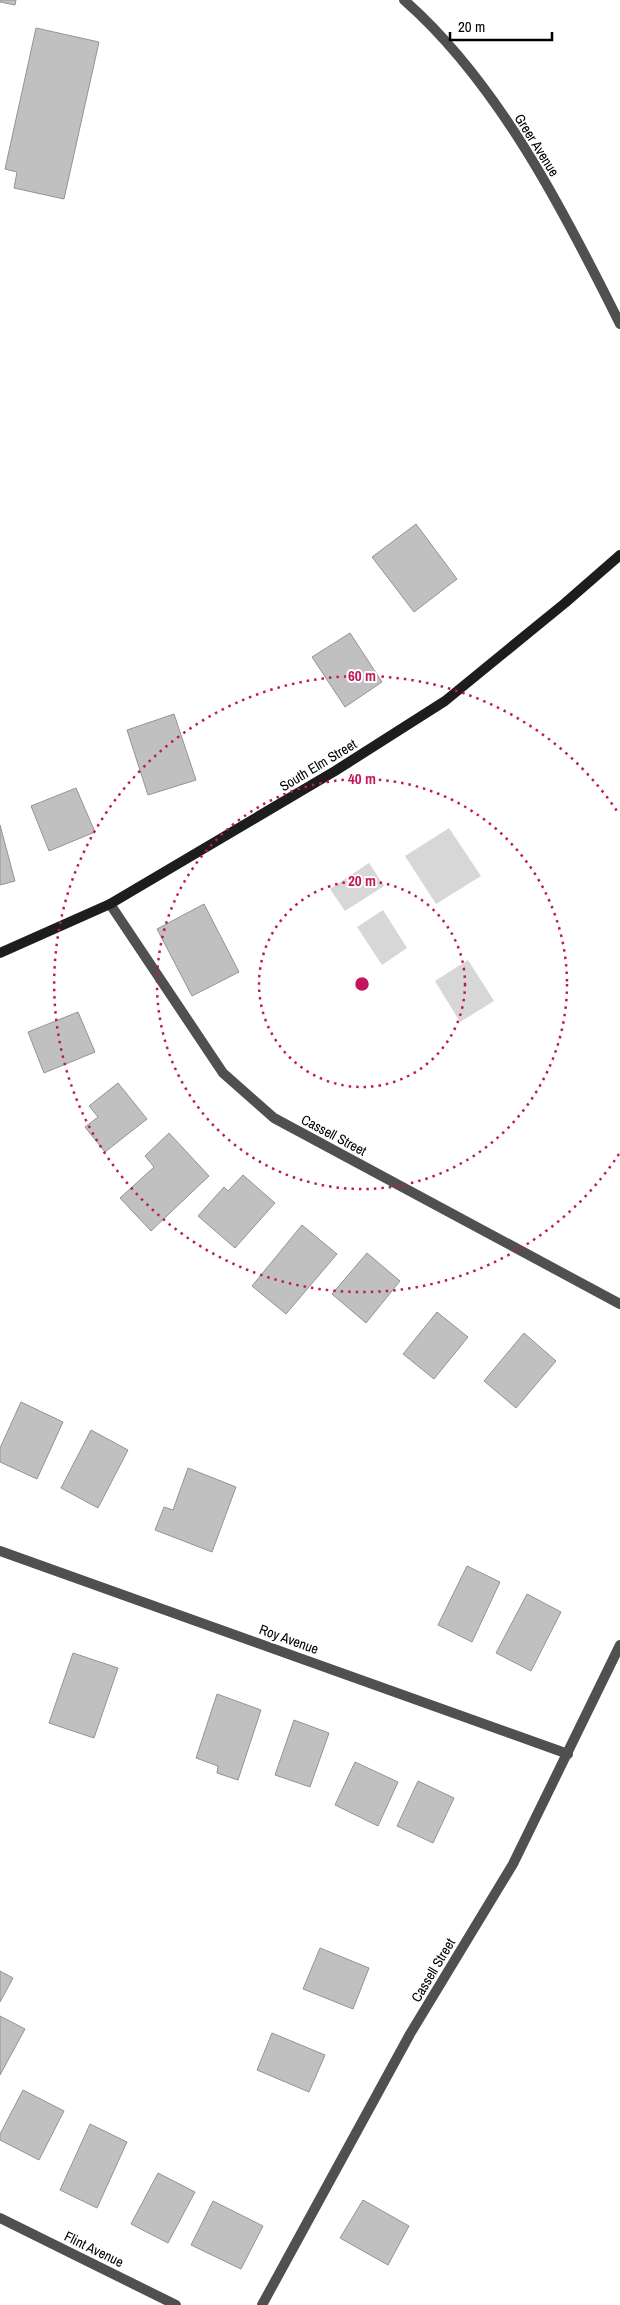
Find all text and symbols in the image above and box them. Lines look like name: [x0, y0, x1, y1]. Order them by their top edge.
scale bar: [450, 10, 552, 42]
text: 20 m: [458, 16, 485, 37]
street label: Greer Avenue: [511, 110, 563, 180]
text: 60 m: [348, 665, 376, 686]
street label: South Elm Street: [276, 735, 360, 795]
text: 40 m: [348, 768, 376, 789]
text: 20 m: [348, 870, 376, 891]
centre of rings: [353, 975, 371, 993]
street label: Cassell Street: [298, 1110, 370, 1160]
street label: Roy Avenue: [257, 1620, 321, 1658]
street label: Cassell Street: [407, 1935, 459, 2005]
street label: Flint Avenue: [61, 2227, 127, 2271]

